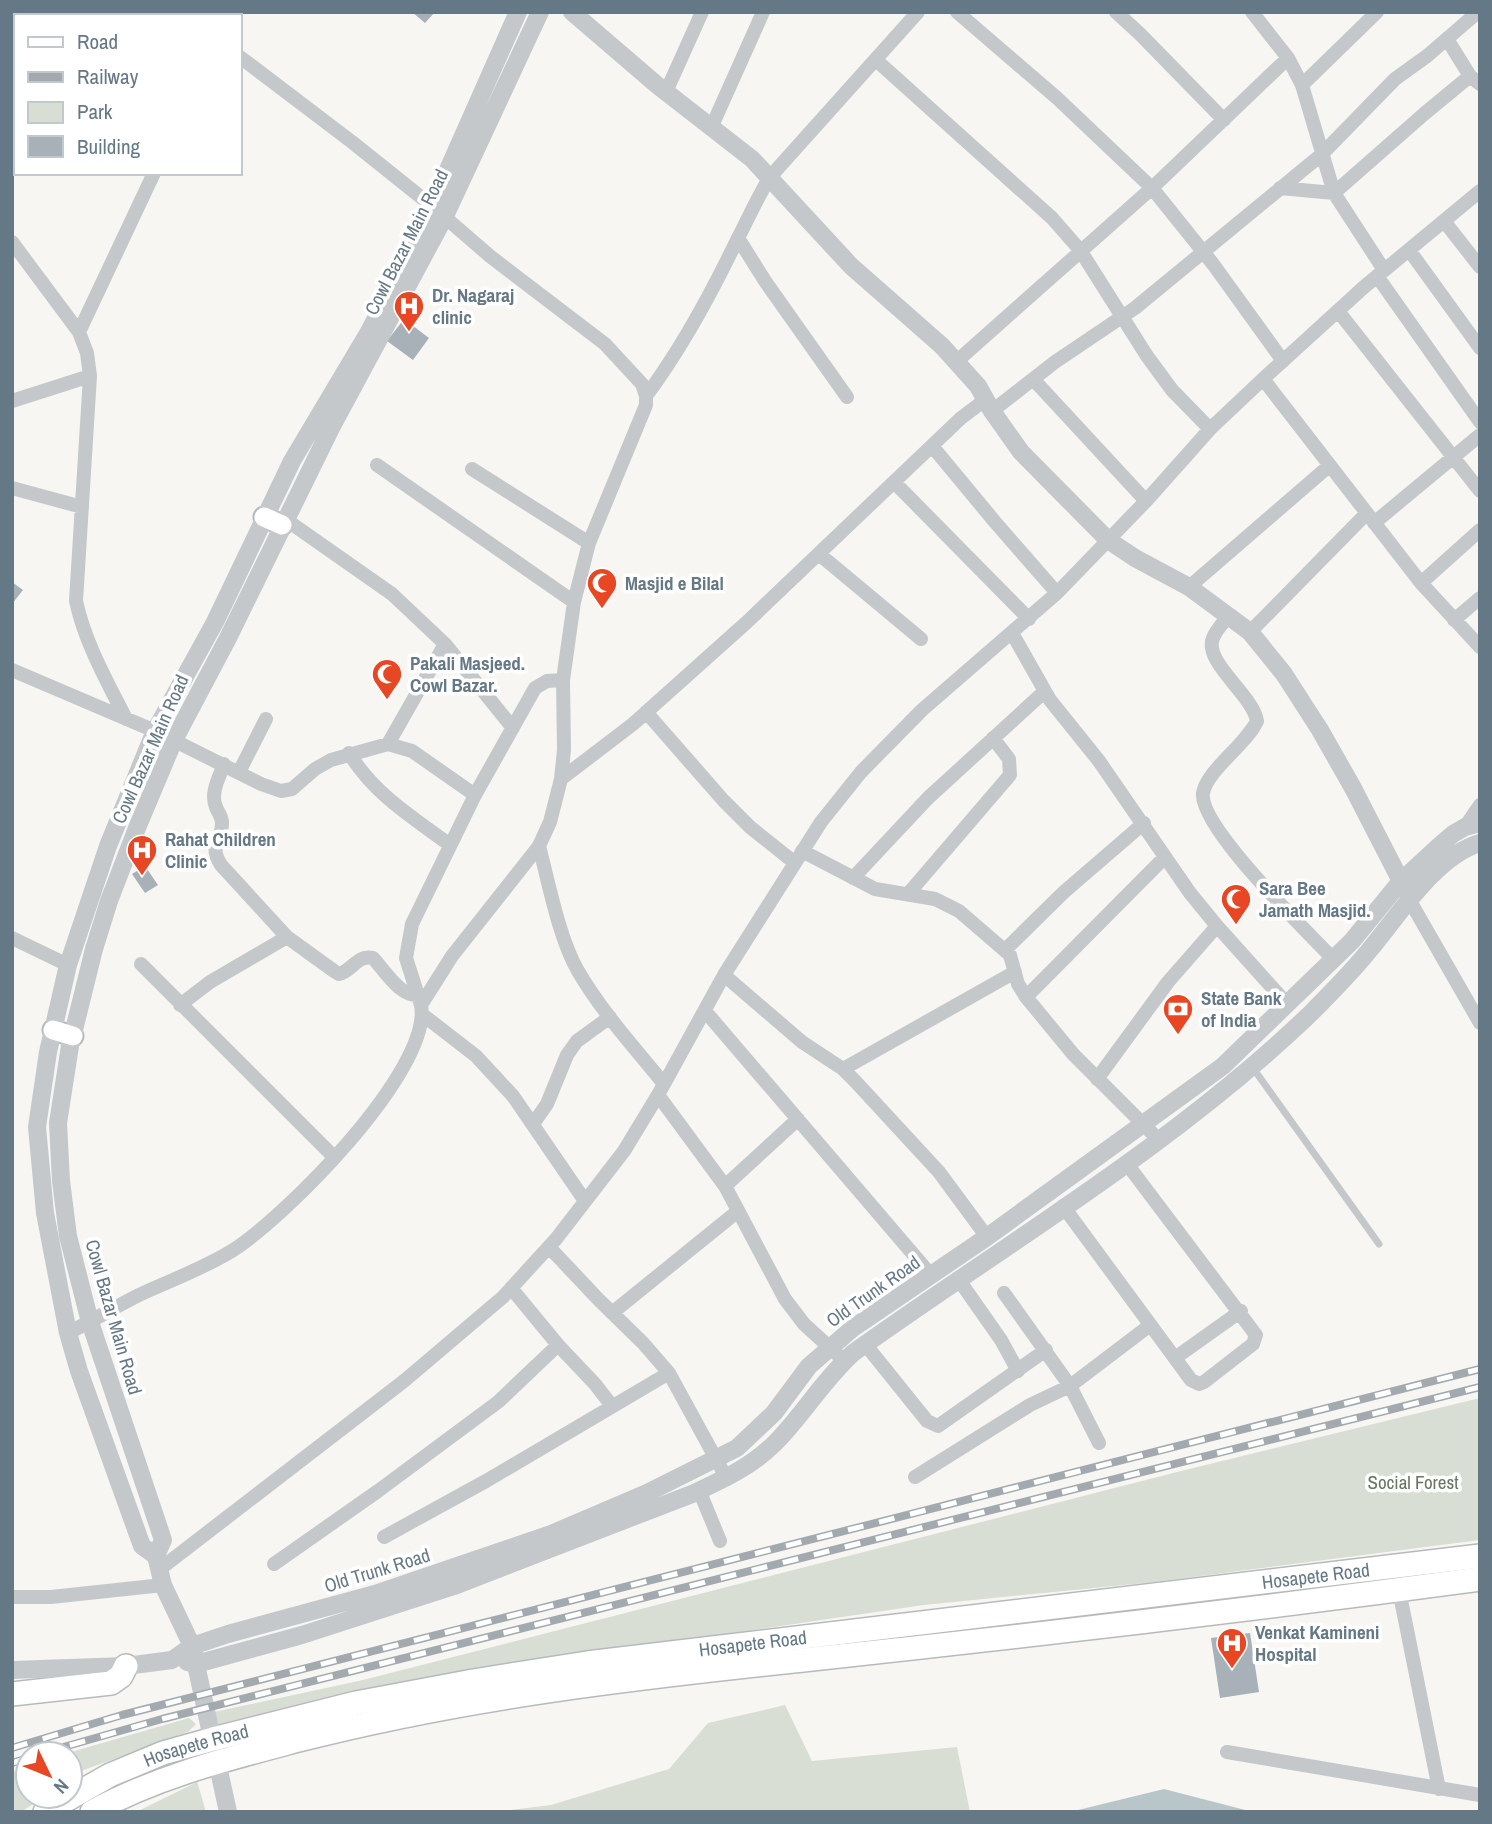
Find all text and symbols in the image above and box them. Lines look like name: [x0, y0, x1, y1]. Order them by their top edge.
legend: [14, 14, 242, 175]
text: Road: [77, 27, 118, 56]
text: Railway: [77, 62, 139, 91]
text: Park: [77, 97, 113, 126]
text: Building: [77, 132, 141, 161]
street label: Cowl Bazar Main Road: [358, 165, 454, 319]
place label: Dr. Nagaraj clinic: [432, 282, 514, 330]
hospital icon: Dr. Nagaraj clinic: [392, 289, 426, 333]
mosque icon: Masjid e Bilal: [585, 566, 619, 610]
place label: Masjid e Bilal: [625, 570, 724, 596]
place label: Pakali Masjeed. Cowl Bazar.: [410, 650, 525, 698]
mosque icon: Pakali Masjeed. Cowl Bazar.: [370, 657, 404, 701]
street label: Cowl Bazar Main Road: [106, 671, 194, 827]
place label: Rahat Children Clinic: [165, 826, 276, 874]
hospital icon: Rahat Children Clinic: [125, 833, 159, 877]
place label: Sara Bee Jamath Masjid.: [1259, 875, 1371, 923]
mosque icon: Sara Bee Jamath Masjid.: [1219, 882, 1253, 926]
place label: State Bank of India: [1201, 985, 1282, 1033]
bank icon: State Bank of India: [1161, 992, 1195, 1036]
street label: Cowl Bazar Main Road: [79, 1236, 149, 1398]
street label: Old Trunk Road: [821, 1249, 925, 1333]
park label: Social Forest: [1367, 1469, 1459, 1495]
street label: Old Trunk Road: [321, 1542, 433, 1598]
street label: Hosapete Road: [1260, 1556, 1371, 1595]
place label: Venkat Kamineni Hospital: [1255, 1619, 1379, 1667]
street label: Hosapete Road: [697, 1624, 808, 1662]
hospital icon: Venkat Kamineni Hospital: [1215, 1626, 1249, 1670]
street label: Hosapete Road: [139, 1718, 251, 1773]
north arrow: [14, 1740, 84, 1810]
text: N: [48, 1774, 75, 1800]

